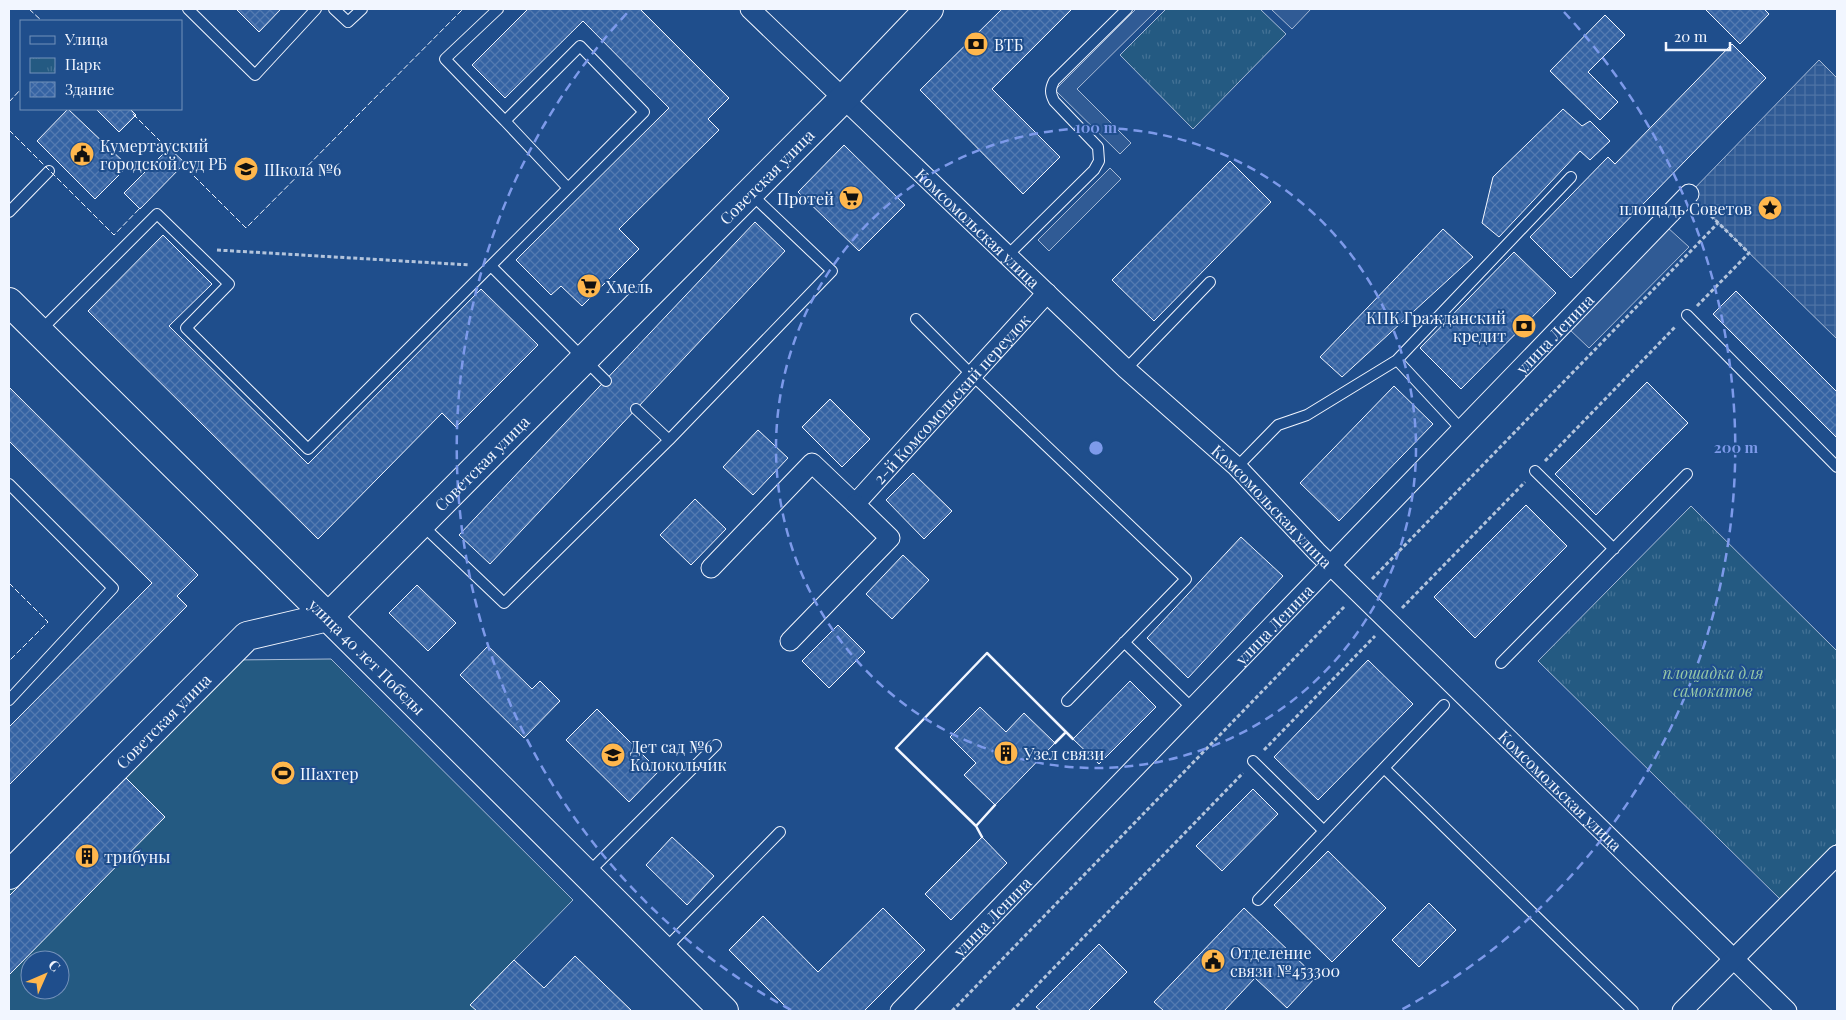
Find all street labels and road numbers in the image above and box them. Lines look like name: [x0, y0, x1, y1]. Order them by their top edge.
street label: Советская улица: [714, 124, 818, 228]
street label: Комсомольская улица: [912, 163, 1045, 292]
street label: улица Ленина: [1510, 289, 1598, 379]
street label: 2-й Комсомольский переулок: [868, 309, 1034, 488]
street label: Советская улица: [429, 411, 533, 515]
street label: Комсомольская улица: [1208, 439, 1337, 572]
street label: улица Ленина: [1229, 579, 1317, 669]
street label: улица 40 лет Победы: [304, 593, 430, 719]
street label: Советская улица: [111, 668, 215, 773]
street label: Комсомольская улица: [1495, 725, 1627, 855]
street label: улица Ленина: [947, 871, 1035, 961]

